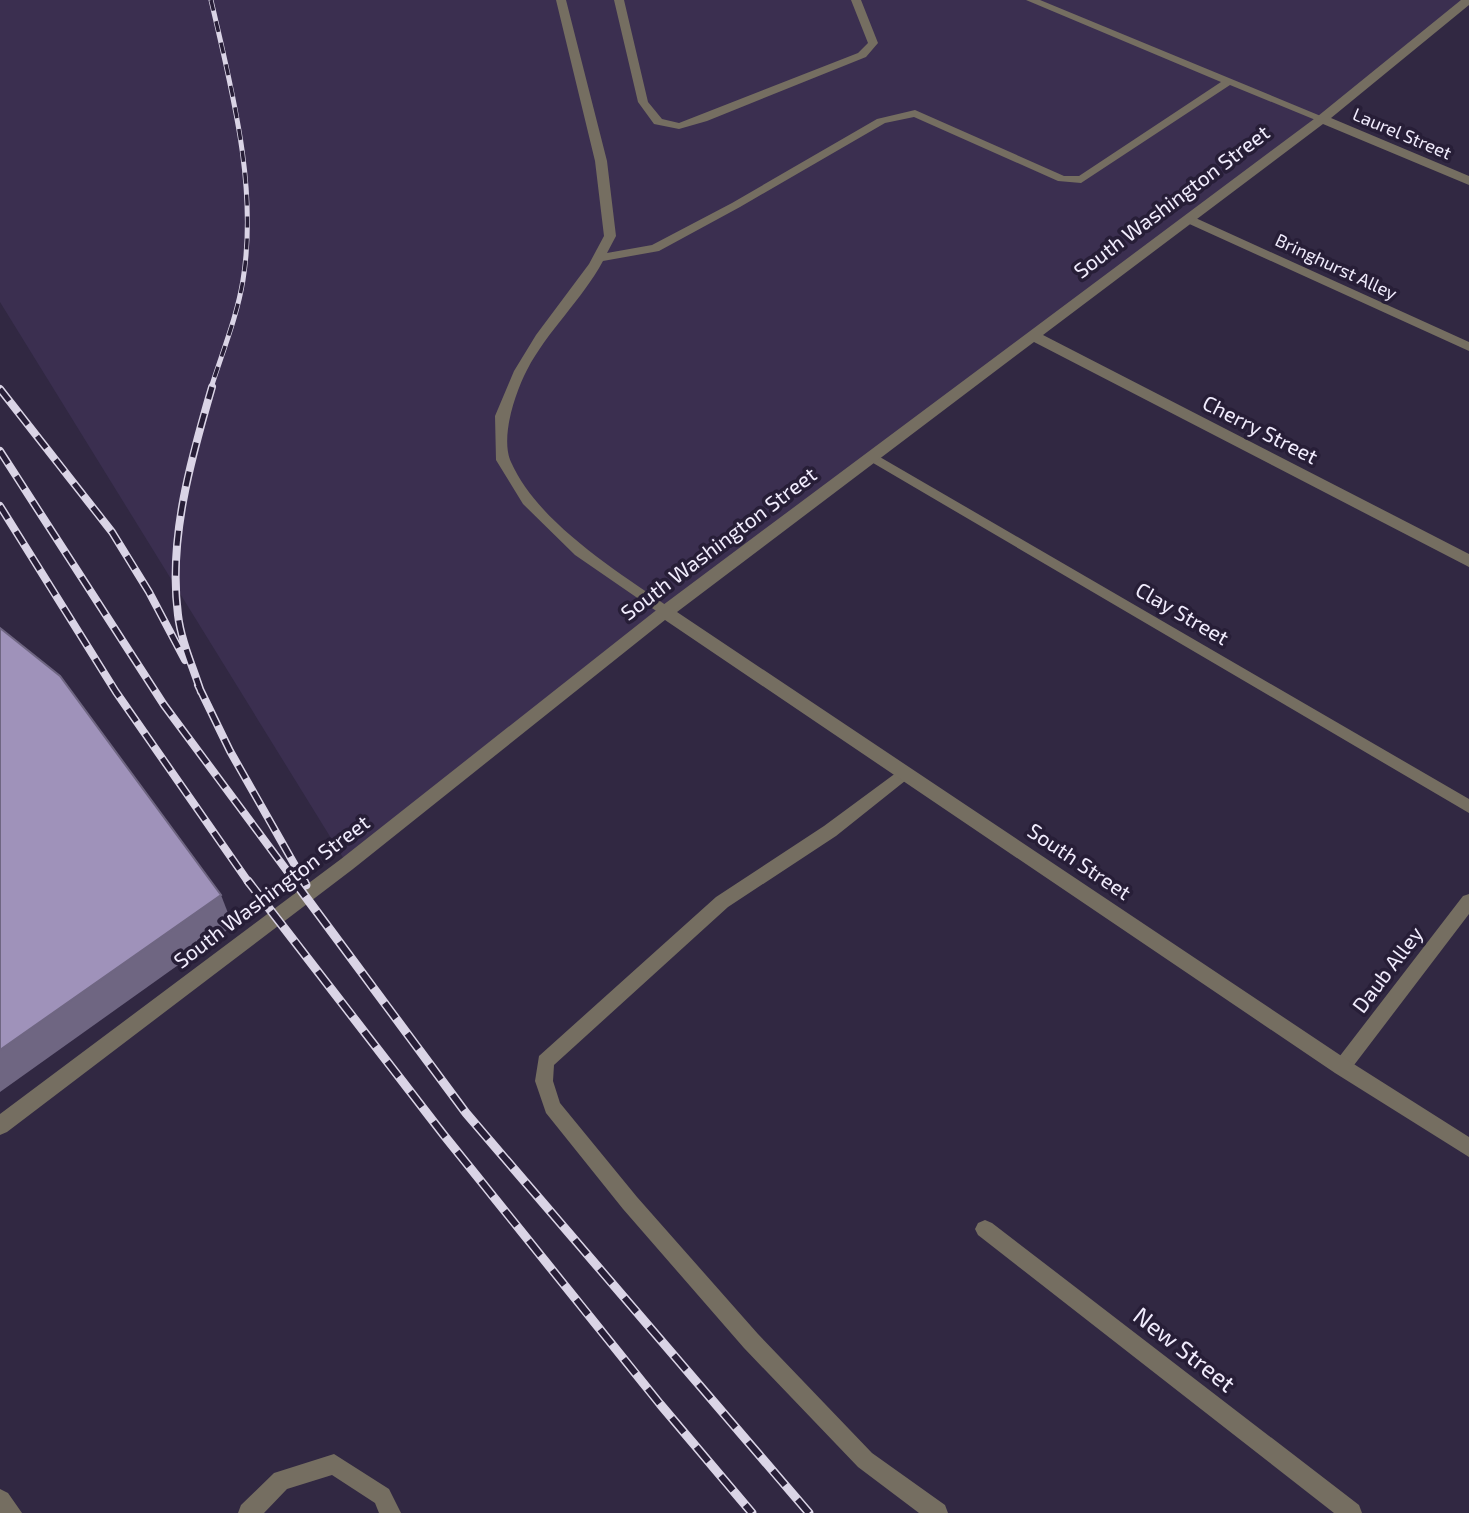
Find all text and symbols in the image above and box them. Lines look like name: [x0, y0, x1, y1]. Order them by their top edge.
street label: Laurel Street: [1350, 102, 1455, 164]
street label: South Washington Street: [1068, 119, 1274, 283]
street label: Bringhurst Alley: [1272, 228, 1401, 304]
street label: Cherry Street: [1199, 389, 1322, 468]
street label: South Washington Street: [615, 461, 821, 625]
street label: Clay Street: [1132, 576, 1234, 649]
street label: South Washington Street: [168, 809, 374, 973]
street label: South Street: [1024, 817, 1136, 904]
street label: Daub Alley: [1346, 921, 1427, 1017]
street label: New Street: [1128, 1300, 1242, 1398]

